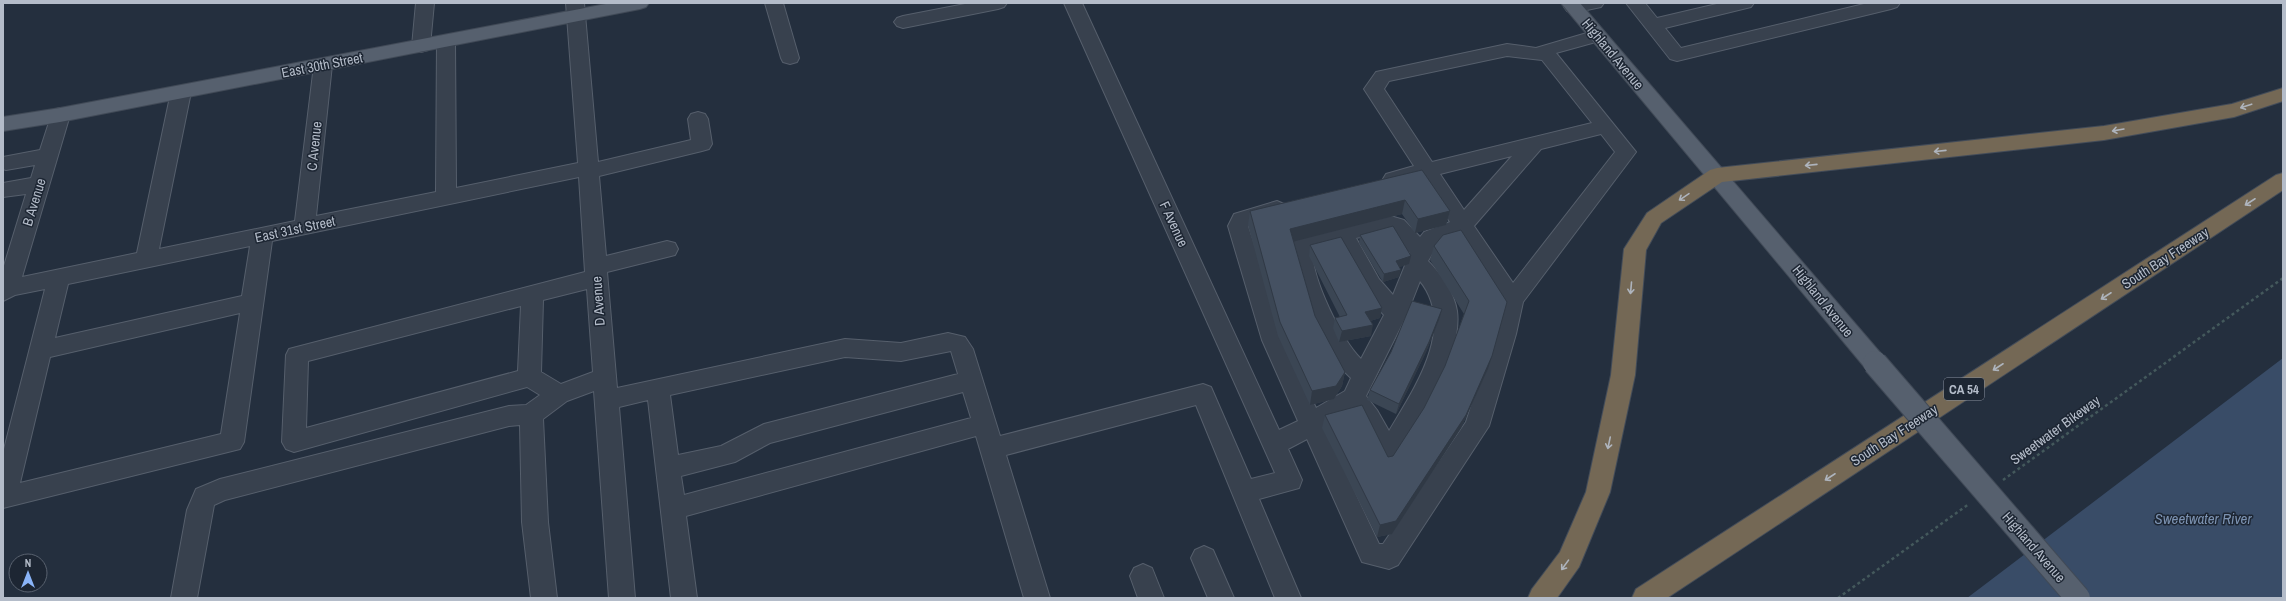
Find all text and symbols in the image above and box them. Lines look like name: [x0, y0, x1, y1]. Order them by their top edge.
street label: Highland Avenue: [1578, 15, 1648, 93]
street label: East 30th Street: [280, 48, 364, 82]
one-way arrow: [2240, 103, 2253, 110]
street label: C Avenue: [302, 120, 326, 172]
one-way arrow: [2112, 126, 2125, 134]
one-way arrow: [1934, 147, 1947, 155]
one-way arrow: [1805, 161, 1818, 169]
street label: B Avenue: [18, 176, 50, 228]
one-way arrow: [1679, 193, 1690, 202]
street label: F Avenue: [1156, 198, 1192, 250]
one-way arrow: [2245, 198, 2256, 206]
street label: East 31st Street: [253, 212, 337, 246]
street label: South Bay Freeway: [2118, 223, 2212, 293]
street label: Highland Avenue: [1789, 261, 1857, 341]
street label: D Avenue: [587, 276, 609, 326]
one-way arrow: [1628, 281, 1635, 294]
one-way arrow: [2101, 292, 2112, 300]
one-way arrow: [1993, 363, 2004, 371]
road number: CA 54: [1944, 378, 1984, 400]
street label: Sweetwater Bikeway: [2007, 391, 2104, 469]
street label: South Bay Freeway: [1847, 400, 1941, 470]
one-way arrow: [1604, 436, 1612, 449]
one-way arrow: [1825, 473, 1836, 481]
street label: Highland Avenue: [1999, 508, 2069, 586]
water label: Sweetwater River: [2154, 508, 2252, 529]
north arrow: [8, 553, 48, 593]
text: N: [25, 556, 31, 570]
one-way arrow: [1561, 559, 1569, 570]

